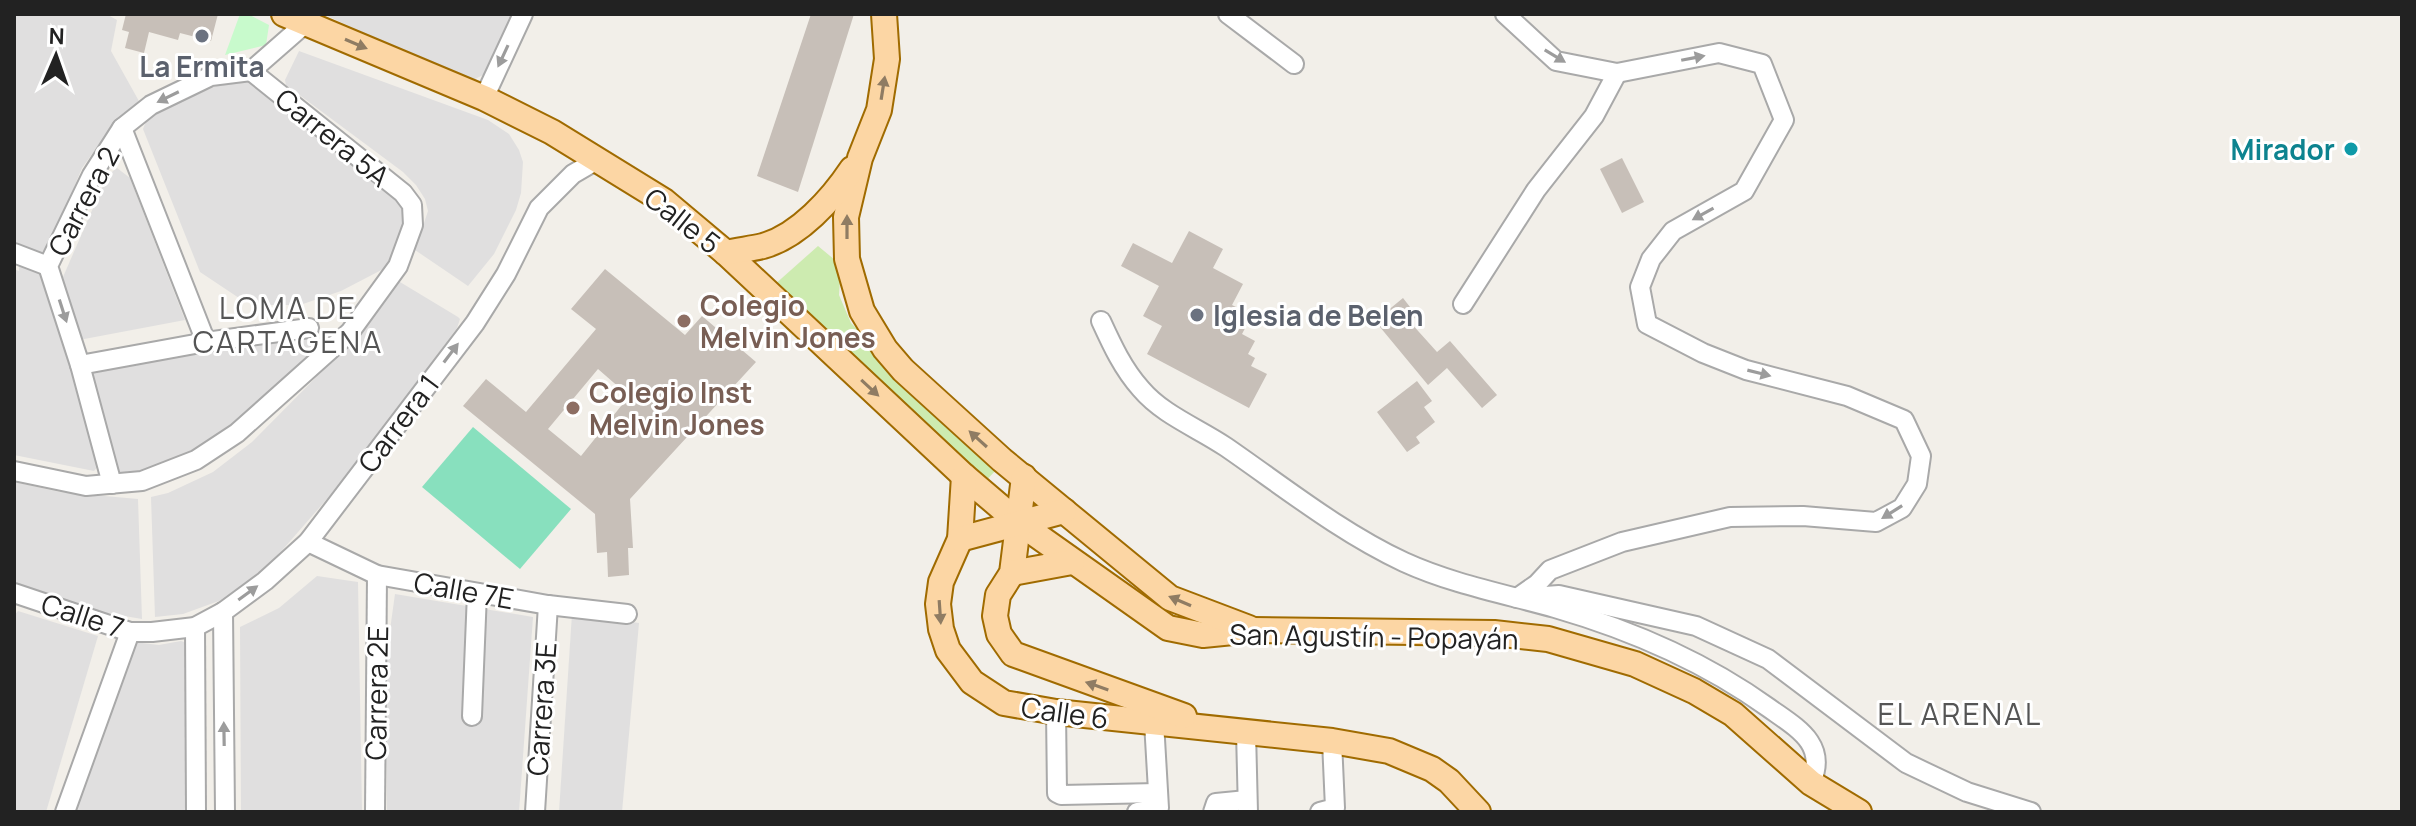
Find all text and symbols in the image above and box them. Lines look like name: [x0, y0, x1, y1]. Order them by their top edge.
north arrow: [16, 16, 96, 96]
text: N: [48, 21, 65, 51]
marker: La Ermita: [193, 27, 211, 45]
one-way arrow: [345, 37, 368, 50]
one-way arrow: [497, 44, 510, 68]
place label: La Ermita: [139, 47, 265, 85]
one-way arrow: [1543, 48, 1566, 63]
one-way arrow: [1681, 51, 1706, 63]
one-way arrow: [877, 75, 890, 100]
street label: Carrera 5A: [268, 79, 398, 195]
one-way arrow: [156, 90, 180, 104]
place label: Mirador: [2231, 130, 2335, 168]
street label: Carrera 2: [38, 140, 128, 262]
marker: Mirador: [2342, 140, 2360, 158]
street label: Calle 5: [637, 178, 729, 262]
one-way arrow: [1692, 207, 1714, 221]
one-way arrow: [841, 214, 853, 239]
place label: Colegio Melvin Jones: [700, 286, 876, 356]
district label: LOMA DE CARTAGENA: [193, 287, 383, 362]
place label: Iglesia de Belen: [1213, 296, 1424, 334]
one-way arrow: [57, 299, 69, 323]
marker: Iglesia de Belen: [1188, 306, 1206, 324]
marker: Colegio Melvin Jones: [675, 312, 693, 330]
one-way arrow: [443, 343, 459, 363]
street label: Carrera 1: [349, 366, 447, 480]
one-way arrow: [1746, 368, 1771, 380]
place label: Colegio Inst Melvin Jones: [589, 373, 765, 443]
one-way arrow: [860, 378, 879, 396]
marker: Colegio Inst Melvin Jones: [564, 399, 582, 417]
one-way arrow: [969, 430, 988, 448]
one-way arrow: [1882, 505, 1903, 520]
street label: Calle 7E: [411, 563, 517, 617]
street label: Calle 7: [37, 584, 129, 646]
one-way arrow: [238, 586, 258, 602]
one-way arrow: [1169, 595, 1192, 608]
one-way arrow: [934, 600, 947, 625]
street label: San Agustín - Popayán: [1229, 614, 1519, 658]
street label: Carrera 2E: [356, 625, 396, 761]
street label: Carrera 3E: [517, 641, 565, 777]
one-way arrow: [1085, 679, 1109, 691]
street label: Calle 6: [1019, 687, 1111, 737]
district label: EL ARENAL: [1878, 693, 2042, 734]
one-way arrow: [218, 721, 230, 746]

